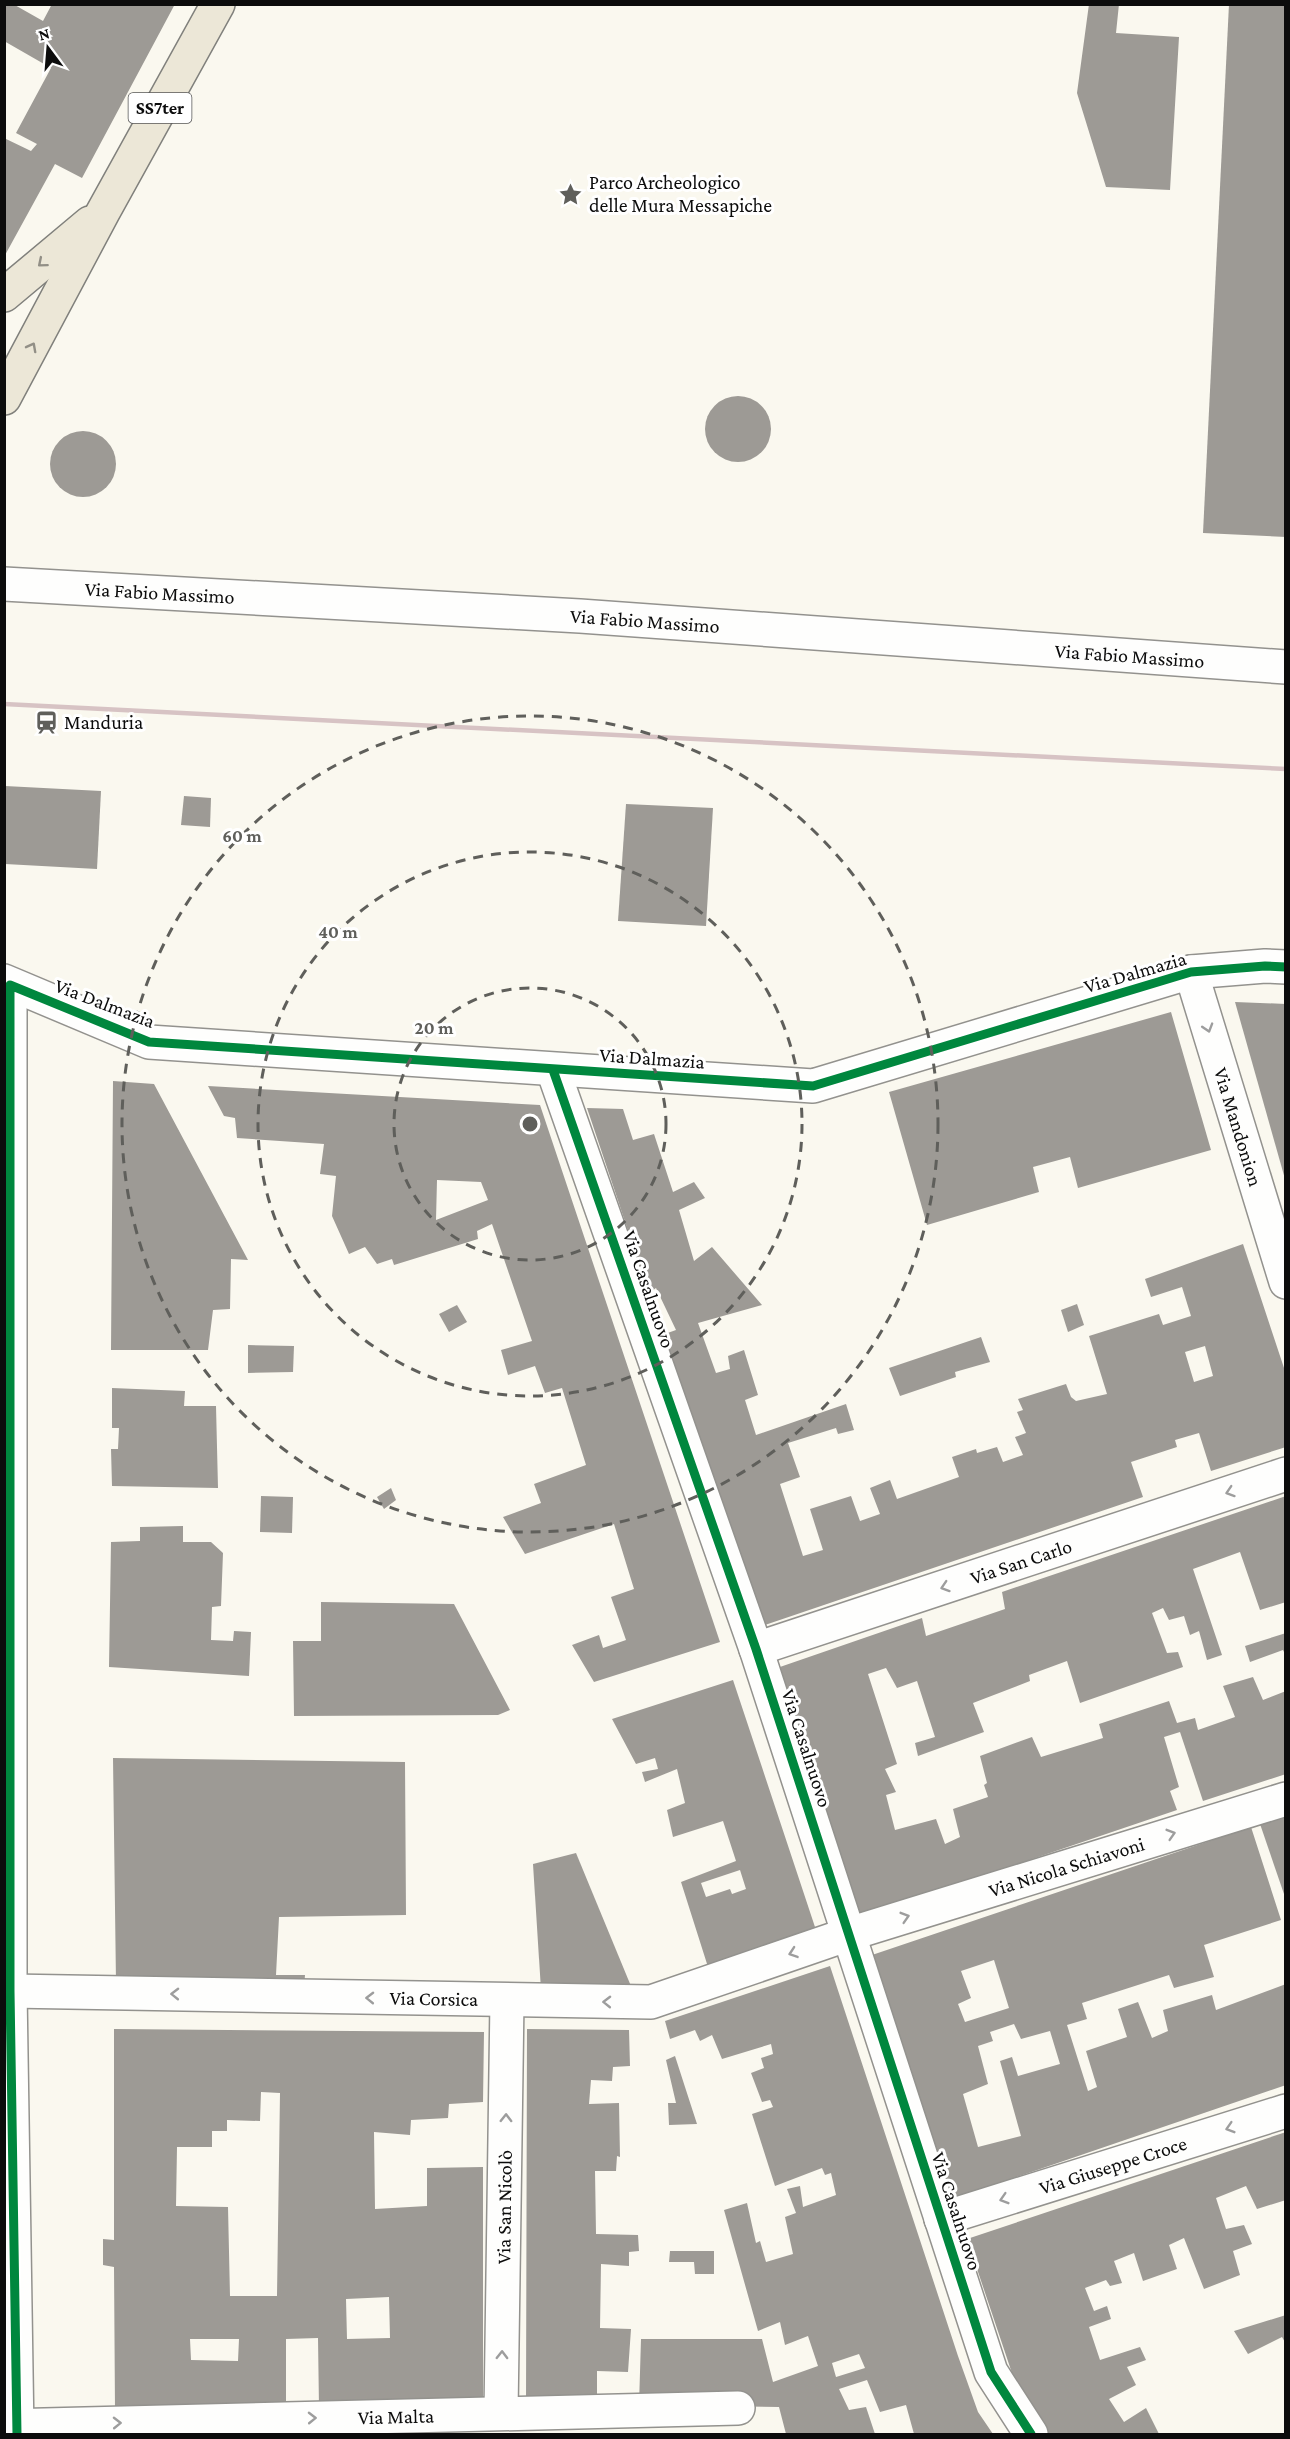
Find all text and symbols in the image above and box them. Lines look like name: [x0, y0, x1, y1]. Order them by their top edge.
north arrow: [18, 18, 78, 78]
text: N: [36, 24, 52, 44]
road number: SS7ter: [128, 93, 192, 123]
place label: Parco Archeologico delle Mura Messapiche: [589, 171, 772, 217]
place icon: Parco Archeologico delle Mura Messapiche: [558, 181, 584, 207]
one-way arrow: [38, 256, 49, 267]
one-way arrow: [25, 342, 36, 353]
street label: Via Fabio Massimo: [84, 578, 235, 608]
street label: Via Fabio Massimo: [569, 604, 721, 637]
street label: Via Fabio Massimo: [1054, 639, 1205, 672]
station icon: Manduria: [33, 709, 59, 735]
place label: Manduria: [64, 711, 143, 733]
text: 60 m: [222, 826, 262, 846]
text: 40 m: [318, 922, 358, 942]
street label: Via Dalmazia: [1081, 947, 1189, 997]
street label: Via Dalmazia: [52, 974, 158, 1032]
text: 20 m: [415, 1018, 454, 1038]
one-way arrow: [1201, 1022, 1213, 1033]
street label: Via Dalmazia: [599, 1043, 705, 1073]
street label: Via Mandonion: [1210, 1065, 1267, 1189]
centre of rings: [520, 1114, 540, 1134]
street label: Via Casalnuovo: [619, 1227, 679, 1351]
one-way arrow: [1225, 1485, 1236, 1498]
street label: Via San Carlo: [967, 1534, 1075, 1589]
one-way arrow: [940, 1579, 951, 1592]
street label: Via Casalnuovo: [778, 1686, 836, 1810]
one-way arrow: [1165, 1829, 1176, 1841]
street label: Via Nicola Schiavoni: [986, 1832, 1147, 1901]
one-way arrow: [899, 1911, 909, 1924]
one-way arrow: [788, 1945, 799, 1958]
street label: Via Corsica: [389, 1987, 478, 2010]
one-way arrow: [170, 1988, 179, 2000]
one-way arrow: [365, 1991, 374, 2004]
one-way arrow: [602, 1995, 611, 2008]
one-way arrow: [499, 2114, 512, 2123]
one-way arrow: [1225, 2121, 1236, 2133]
street label: Via Giuseppe Croce: [1036, 2132, 1189, 2199]
street label: Via Casalnuovo: [928, 2149, 986, 2273]
street label: Via San Nicolò: [492, 2150, 516, 2264]
one-way arrow: [999, 2192, 1010, 2204]
one-way arrow: [496, 2351, 508, 2360]
street label: Via Malta: [357, 2404, 434, 2428]
one-way arrow: [308, 2412, 317, 2425]
one-way arrow: [113, 2417, 122, 2430]

